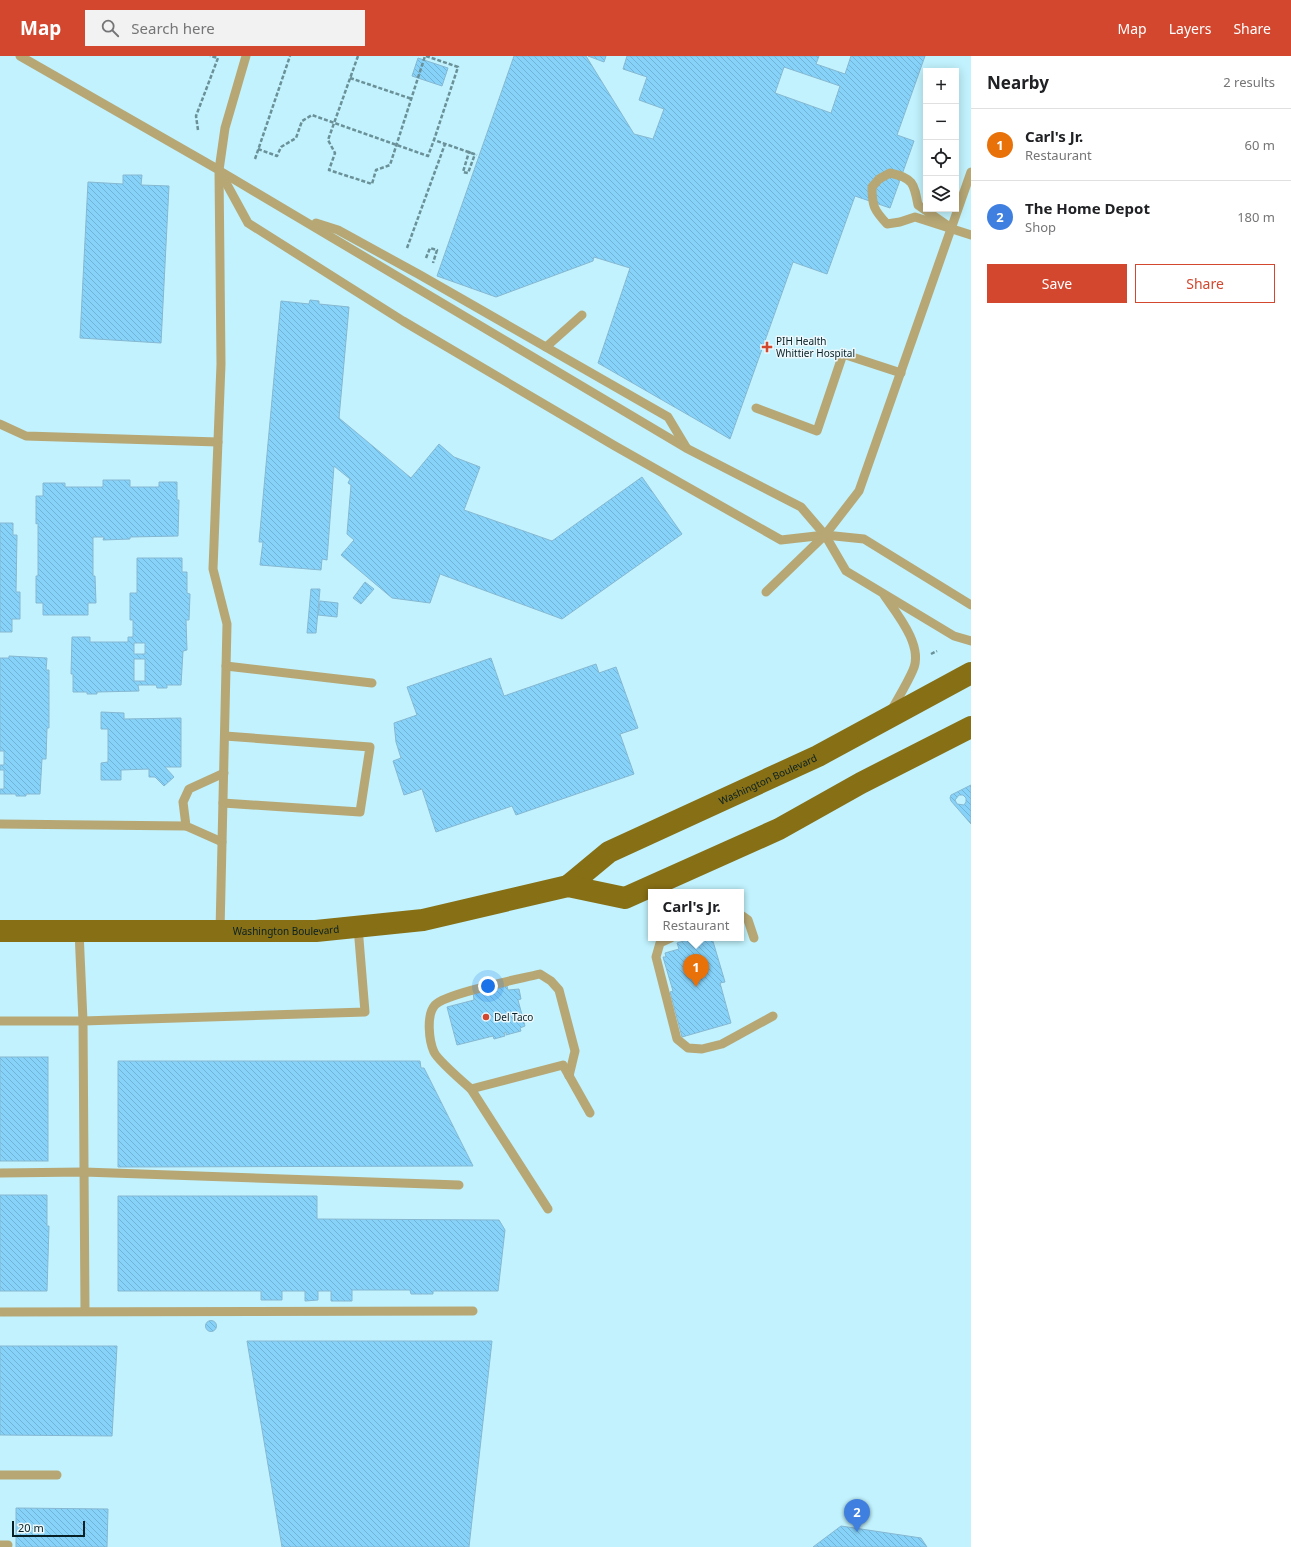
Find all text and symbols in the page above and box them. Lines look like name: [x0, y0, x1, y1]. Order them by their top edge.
search box: [85, 10, 365, 46]
text: Map: [20, 15, 61, 41]
icon: search: [99, 17, 121, 39]
text: Search here: [131, 18, 215, 38]
text: Map: [1118, 19, 1147, 38]
text: Layers: [1169, 19, 1211, 38]
text: Share: [1233, 19, 1271, 38]
map controls: [923, 68, 959, 212]
button: +: [923, 68, 959, 104]
text: Nearby: [987, 71, 1049, 94]
text: 2 results: [1223, 73, 1275, 91]
button: −: [923, 104, 959, 140]
text: Carl's Jr.: [1025, 126, 1083, 146]
text: 1: [996, 136, 1004, 154]
text: 60 m: [1245, 136, 1275, 154]
button: locate: [923, 140, 959, 176]
text: Restaurant: [1025, 146, 1092, 164]
button: layers: [923, 176, 959, 212]
text: The Home Depot: [1025, 198, 1150, 218]
text: 2: [996, 208, 1004, 226]
text: 180 m: [1237, 208, 1275, 226]
text: Shop: [1025, 218, 1056, 236]
button: Save: [987, 264, 1127, 303]
button: Share: [1135, 264, 1275, 303]
place label: PIH Health Whittier Hospital: [776, 334, 855, 360]
marker: PIH Health Whittier Hospital: [761, 341, 773, 353]
street label: Washington Boulevard: [716, 750, 819, 808]
popup: [648, 889, 744, 941]
text: Carl's Jr.: [663, 896, 721, 916]
text: Restaurant: [663, 916, 729, 934]
street label: Washington Boulevard: [233, 922, 340, 938]
pin: 1: [683, 954, 709, 987]
your location: [478, 976, 498, 996]
place label: Del Taco: [494, 1010, 533, 1024]
marker: Del Taco: [481, 1012, 491, 1022]
pin: 2: [844, 1499, 870, 1532]
scale bar: [12, 1519, 85, 1538]
text: 20 m: [18, 1520, 44, 1535]

